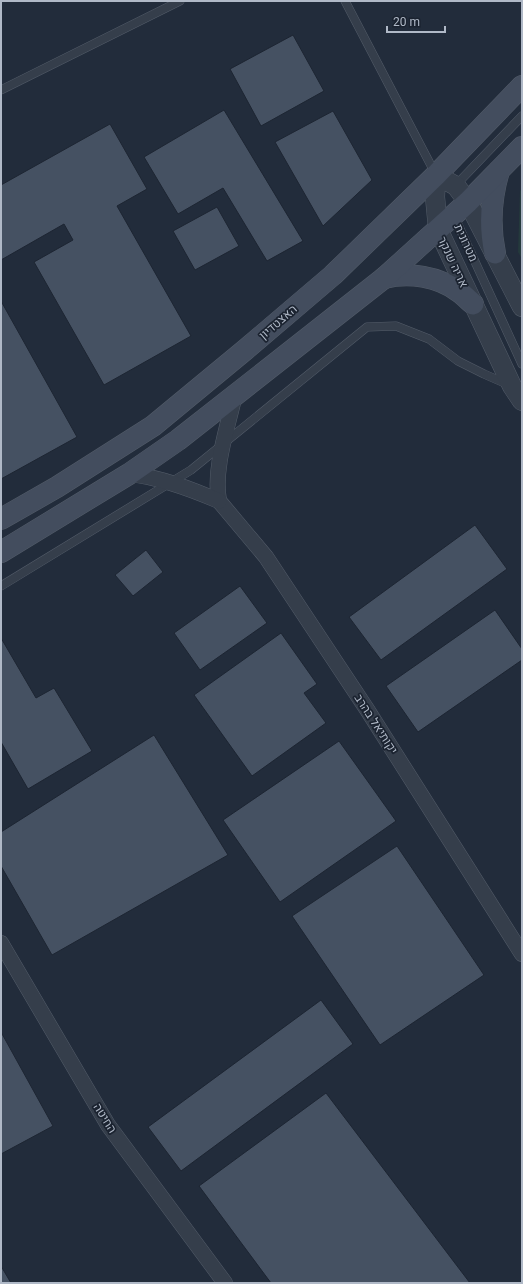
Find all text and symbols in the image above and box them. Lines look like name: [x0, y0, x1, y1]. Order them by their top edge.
scale bar: [387, 8, 445, 34]
text: 20 m: [393, 15, 420, 29]
street label: מטרונית: [451, 222, 481, 264]
street label: אריה שנקר: [435, 234, 471, 290]
street label: האצטדיון: [256, 302, 300, 342]
street label: יקותיאל בהרב: [352, 692, 400, 756]
street label: החיטה: [90, 1101, 120, 1135]

